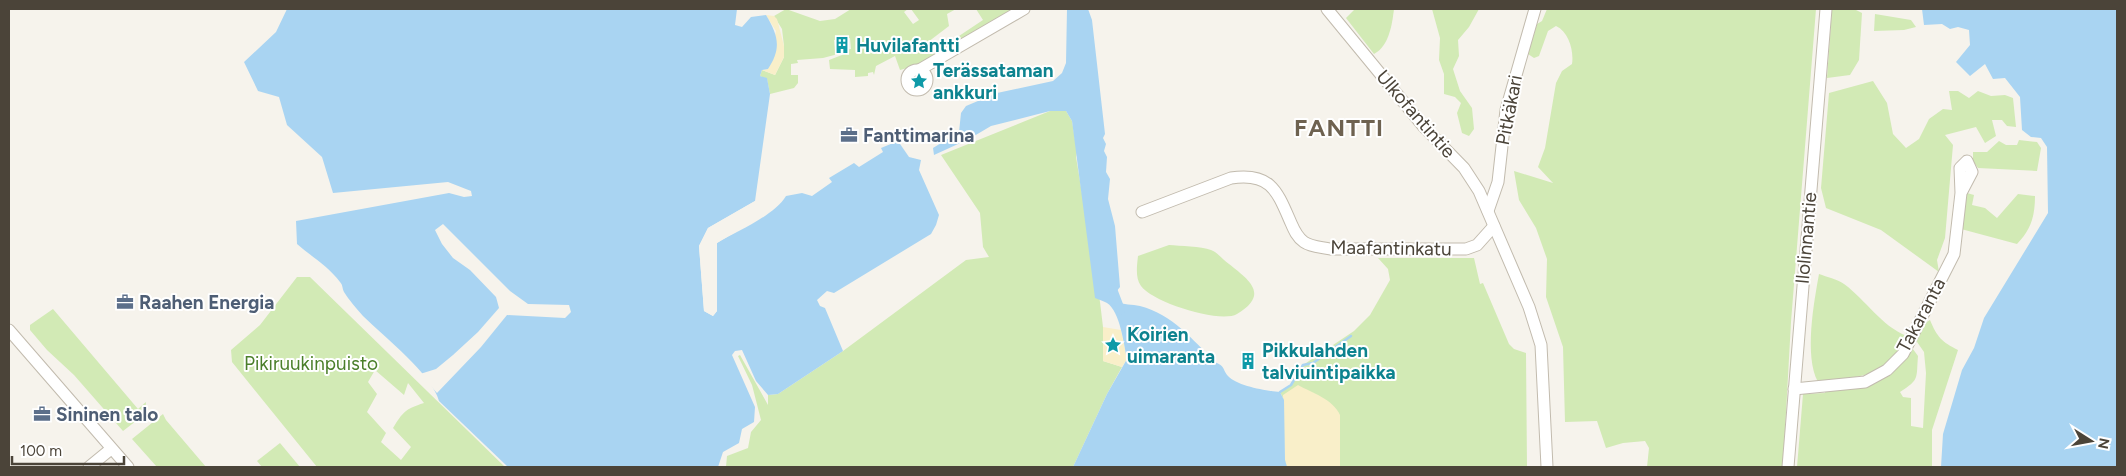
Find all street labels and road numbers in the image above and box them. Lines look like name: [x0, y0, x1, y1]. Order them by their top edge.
street label: Ulkofantintie: [1372, 65, 1460, 163]
street label: Pitkäkari: [1491, 73, 1527, 147]
street label: Ilolinnantie: [1791, 191, 1821, 285]
street label: Maafantinkatu: [1330, 235, 1452, 261]
street label: Takaranta: [1892, 274, 1950, 356]

